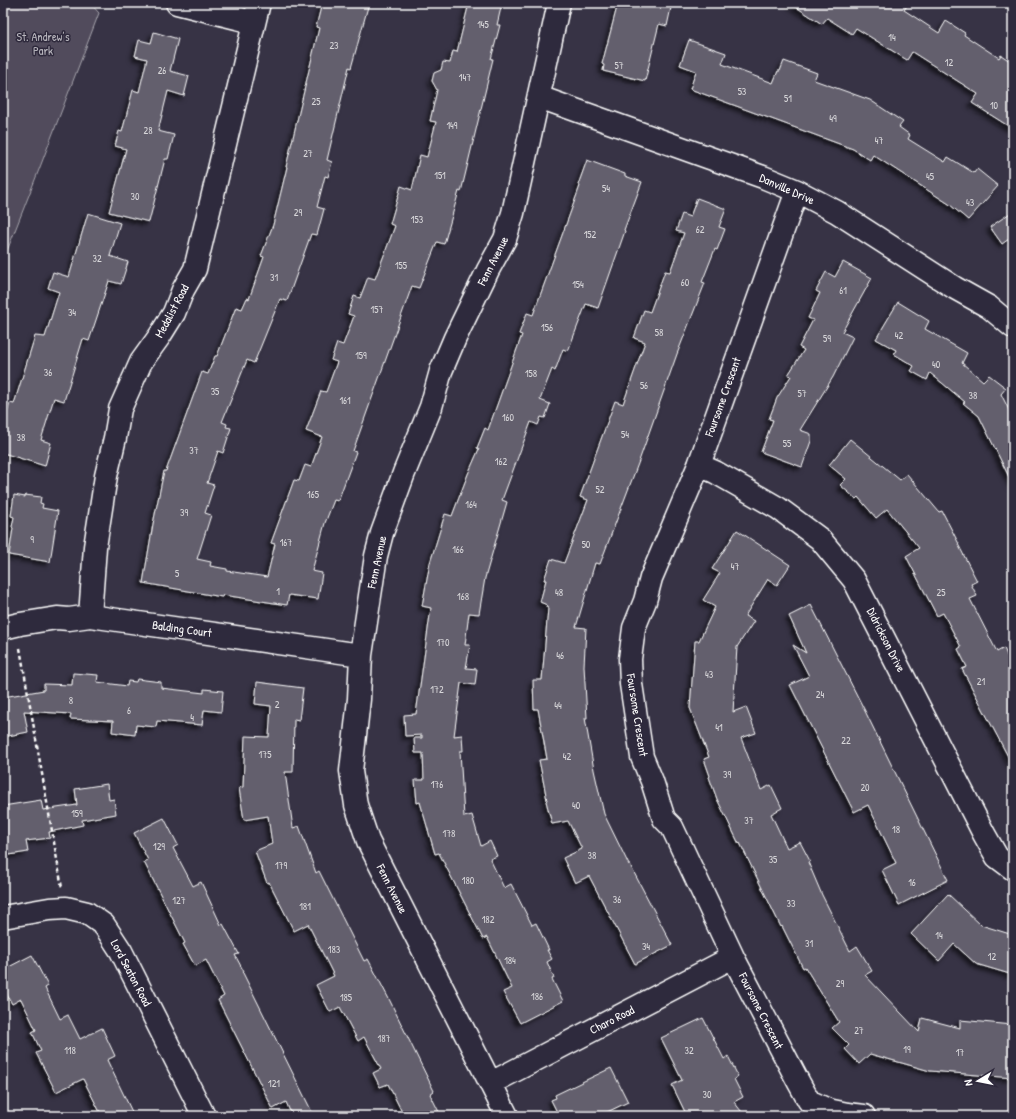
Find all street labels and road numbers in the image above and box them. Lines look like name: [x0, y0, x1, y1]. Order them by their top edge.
street label: Danville Drive: [757, 169, 818, 208]
street label: Fenn Avenue: [472, 233, 512, 289]
street label: Medalist Road: [150, 281, 193, 341]
street label: Foursome Crescent: [700, 354, 745, 440]
street label: Fenn Avenue: [362, 534, 390, 591]
street label: Didrickson Drive: [863, 605, 910, 675]
street label: Balding Court: [151, 616, 214, 641]
street label: Foursome Crescent: [622, 671, 653, 758]
street label: Fenn Avenue: [372, 860, 412, 917]
street label: Lord Seaton Road: [107, 936, 156, 1009]
street label: Foursome Crescent: [734, 969, 788, 1053]
street label: Charo Road: [586, 1001, 637, 1038]

